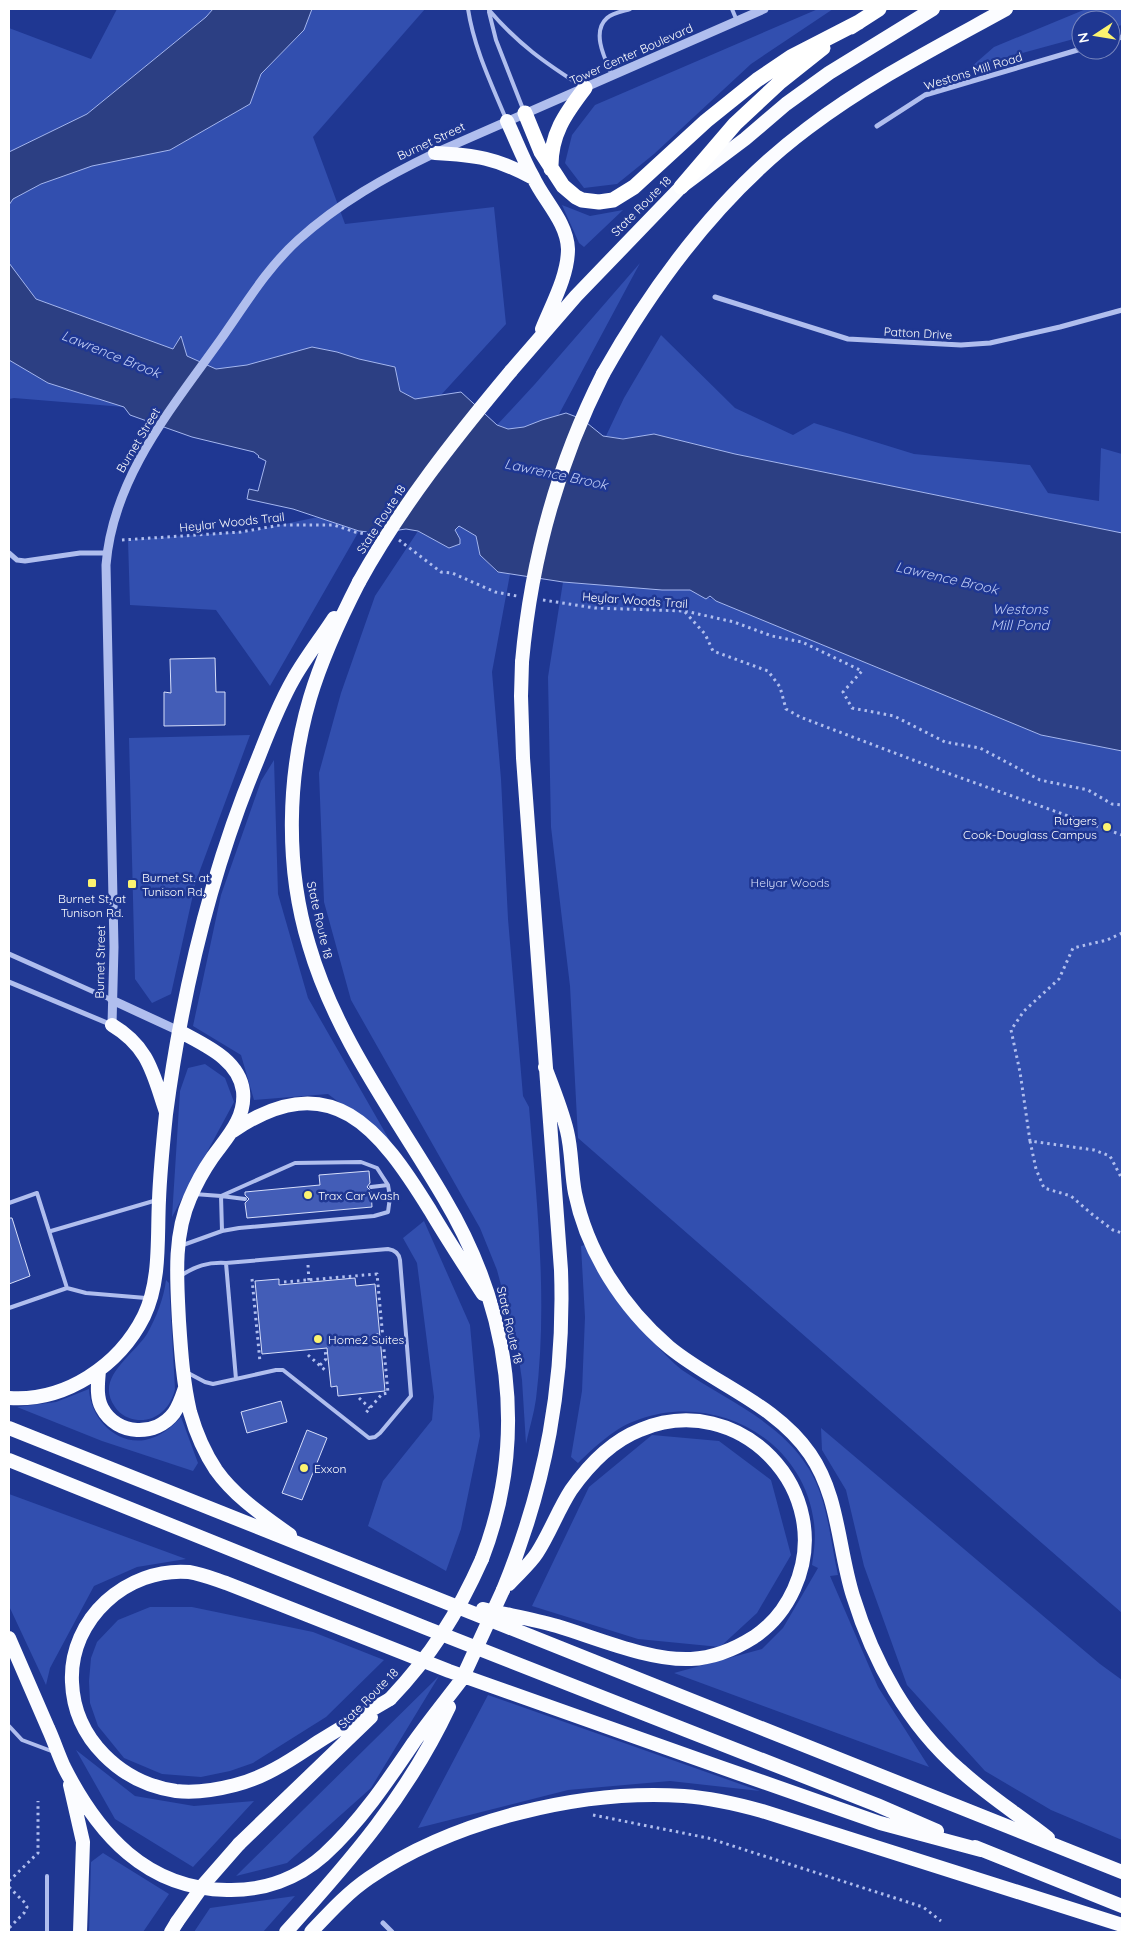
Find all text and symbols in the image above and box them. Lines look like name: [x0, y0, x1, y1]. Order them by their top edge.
north arrow: [1071, 10, 1121, 60]
street label: Tower Center Boulevard: [567, 20, 695, 88]
text: N: [1073, 31, 1093, 45]
street label: Westons Mill Road: [922, 49, 1024, 93]
street label: Burnet Street: [395, 119, 467, 163]
street label: State Route 18: [608, 173, 674, 239]
street label: Patton Drive: [883, 324, 953, 342]
water label: Lawrence Brook: [59, 326, 164, 383]
street label: Burnet Street: [113, 405, 163, 475]
water label: Lawrence Brook: [503, 454, 611, 494]
street label: State Route 18: [353, 482, 409, 556]
street label: Heylar Woods Trail: [179, 509, 285, 535]
water label: Lawrence Brook: [894, 557, 1002, 599]
street label: Heylar Woods Trail: [582, 589, 688, 611]
water label: Westons Mill Pond: [991, 600, 1051, 634]
place label: Rutgers Cook-Douglass Campus: [963, 813, 1097, 842]
marker: Rutgers Cook-Douglass Campus: [1101, 821, 1113, 833]
place label: Burnet St. at Tunison Rd.: [142, 870, 210, 899]
park label: Helyar Woods: [751, 875, 830, 890]
marker: Burnet St, at Tunison Rd.: [86, 877, 98, 889]
marker: Burnet St. at Tunison Rd.: [126, 878, 138, 890]
street label: State Route 18: [304, 880, 336, 960]
place label: Burnet St, at Tunison Rd.: [58, 891, 126, 920]
street label: Burnet Street: [92, 925, 108, 999]
place label: Trax Car Wash: [318, 1188, 400, 1203]
marker: Trax Car Wash: [302, 1189, 314, 1201]
street label: State Route 18: [494, 1285, 526, 1365]
place label: Home2 Suites: [328, 1332, 404, 1347]
marker: Home2 Suites: [312, 1333, 324, 1345]
place label: Exxon: [314, 1461, 346, 1476]
marker: Exxon: [298, 1462, 310, 1474]
street label: State Route 18: [335, 1665, 401, 1731]

